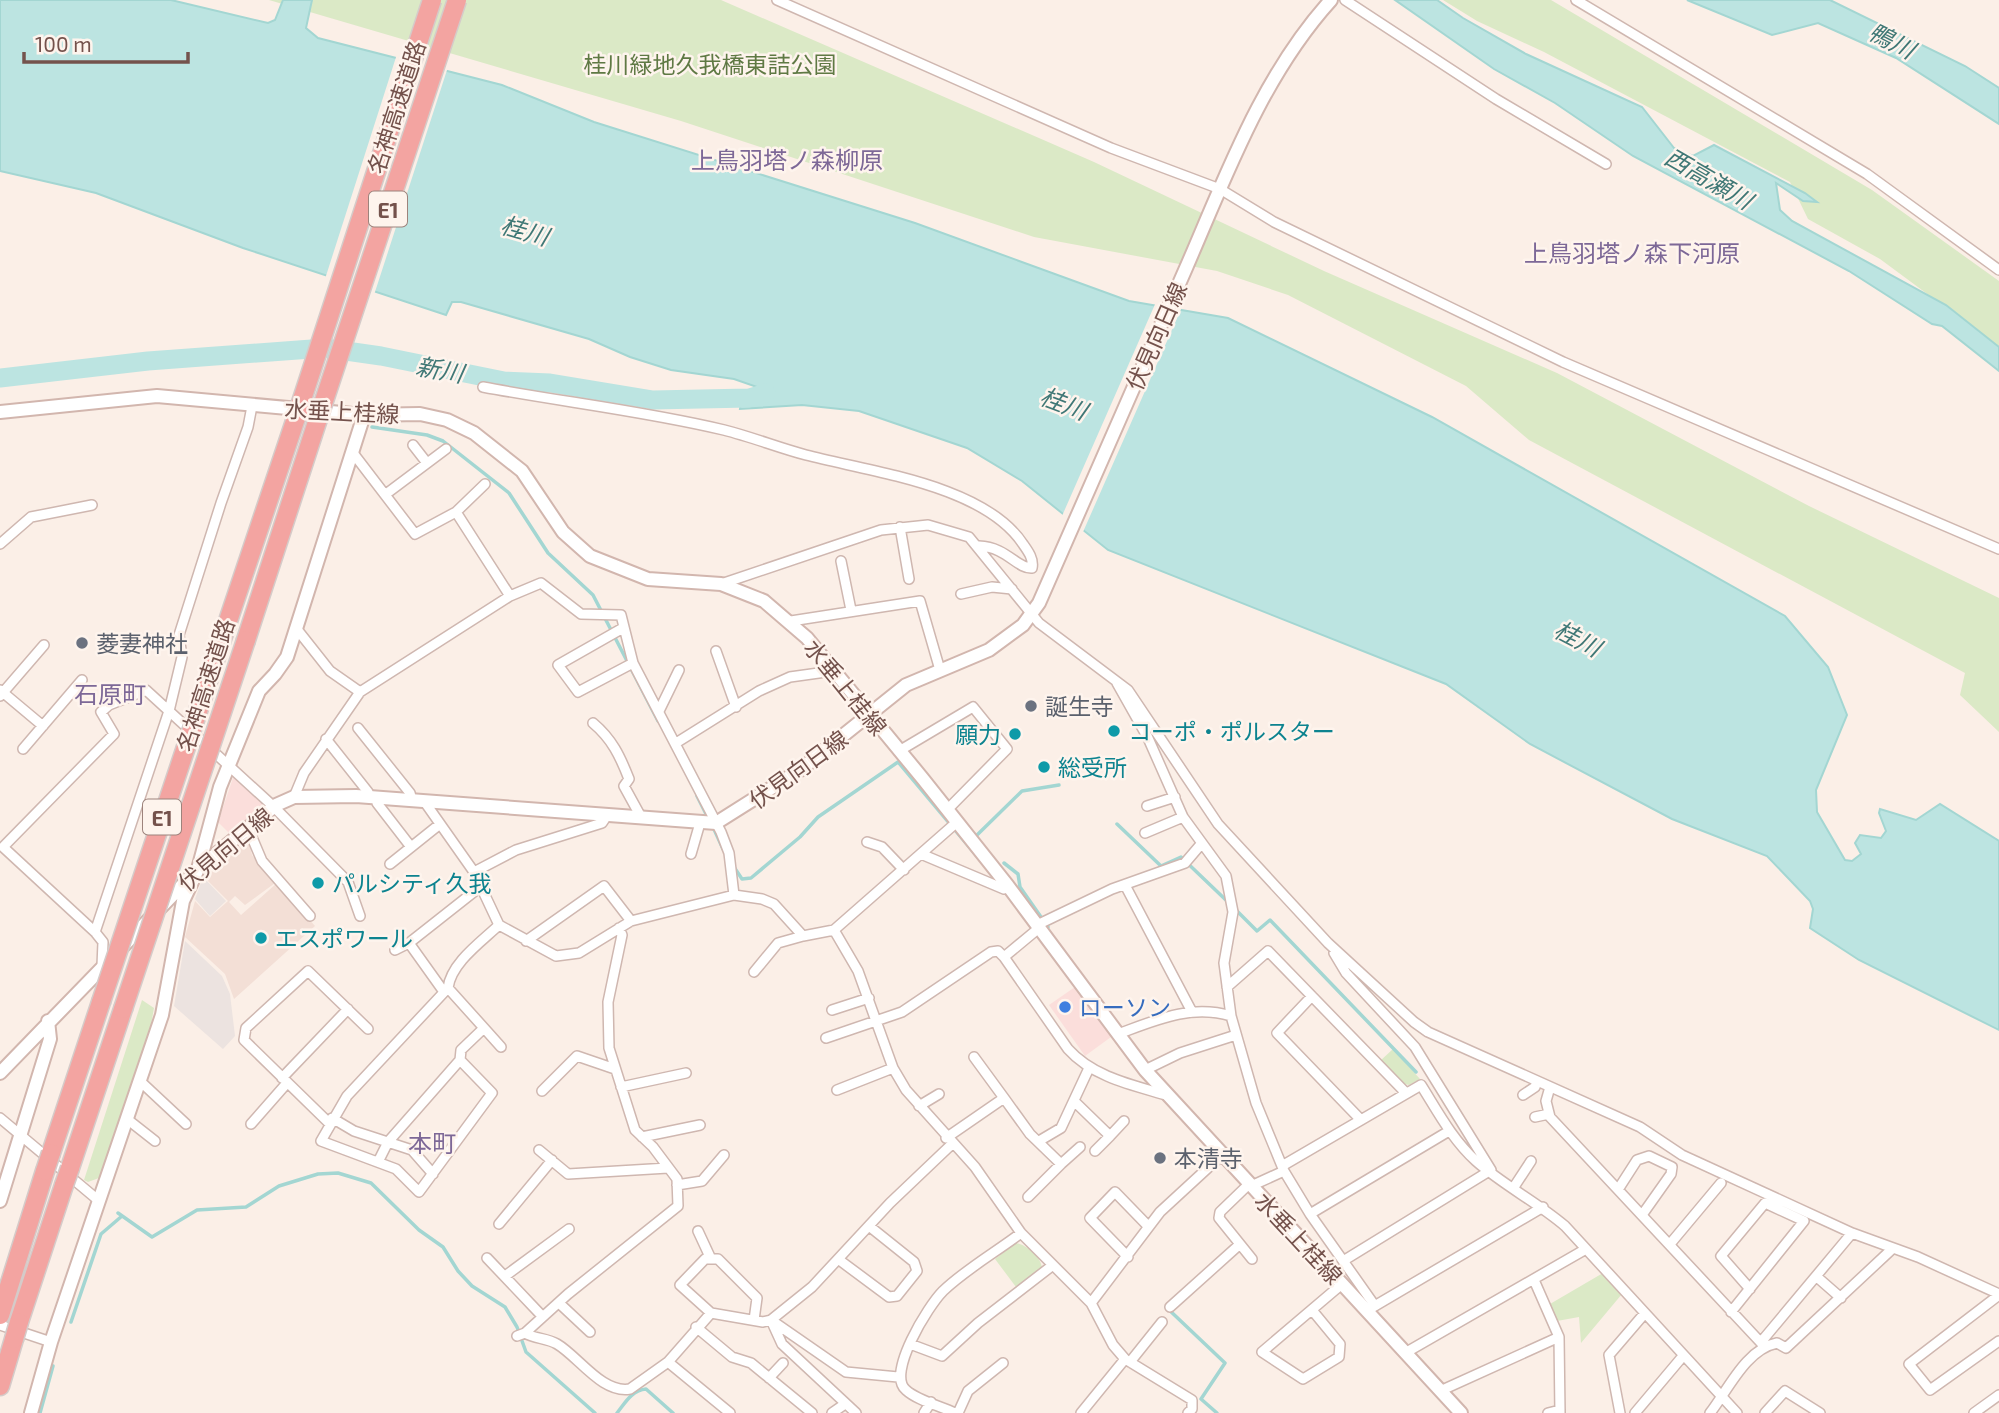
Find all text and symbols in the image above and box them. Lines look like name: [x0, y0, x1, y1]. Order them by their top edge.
water label: 鴨川: [1864, 16, 1923, 65]
scale bar: [24, 21, 189, 65]
text: 100 m: [35, 31, 92, 56]
street label: 名神高速道路: [361, 37, 431, 177]
park label: 桂川緑地久我橋東詰公園: [584, 50, 837, 78]
water label: 西高瀬川: [1660, 141, 1760, 216]
district label: 上鳥羽塔ノ森柳原: [691, 145, 883, 174]
road number: E1: [369, 192, 407, 227]
water label: 桂川: [498, 209, 555, 251]
district label: 上鳥羽塔ノ森下河原: [1524, 238, 1740, 267]
street label: 伏見向日線: [1120, 278, 1192, 394]
water label: 新川: [414, 351, 469, 388]
water label: 桂川: [1036, 381, 1094, 426]
street label: 水垂上桂線: [284, 394, 400, 428]
water label: 桂川: [1550, 614, 1609, 663]
street label: 名神高速道路: [170, 615, 240, 755]
place label: 菱妻神社: [96, 629, 188, 657]
street label: 水垂上桂線: [799, 634, 893, 740]
marker: 菱妻神社: [74, 635, 90, 651]
district label: 石原町: [74, 679, 146, 708]
place label: 誕生寺: [1045, 692, 1114, 720]
marker: 誕生寺: [1023, 698, 1039, 714]
place label: コーポ・ポルスター: [1128, 717, 1335, 745]
place label: 願力: [955, 720, 1001, 748]
marker: コーポ・ポルスター: [1106, 723, 1122, 739]
street label: 伏見向日線: [743, 724, 853, 814]
marker: 願力: [1007, 726, 1023, 742]
place label: 総受所: [1058, 753, 1127, 781]
marker: 総受所: [1036, 759, 1052, 775]
road number: E1: [143, 800, 181, 834]
street label: 伏見向日線: [172, 801, 278, 897]
place label: パルシティ久我: [332, 869, 492, 897]
marker: パルシティ久我: [310, 875, 326, 891]
place label: エスポワール: [275, 924, 413, 952]
marker: エスポワール: [253, 930, 269, 946]
place label: ローソン: [1079, 993, 1171, 1021]
marker: ローソン: [1057, 999, 1073, 1015]
district label: 本町: [408, 1128, 456, 1157]
place label: 本清寺: [1174, 1144, 1243, 1172]
marker: 本清寺: [1152, 1150, 1168, 1166]
street label: 水垂上桂線: [1250, 1186, 1348, 1290]

